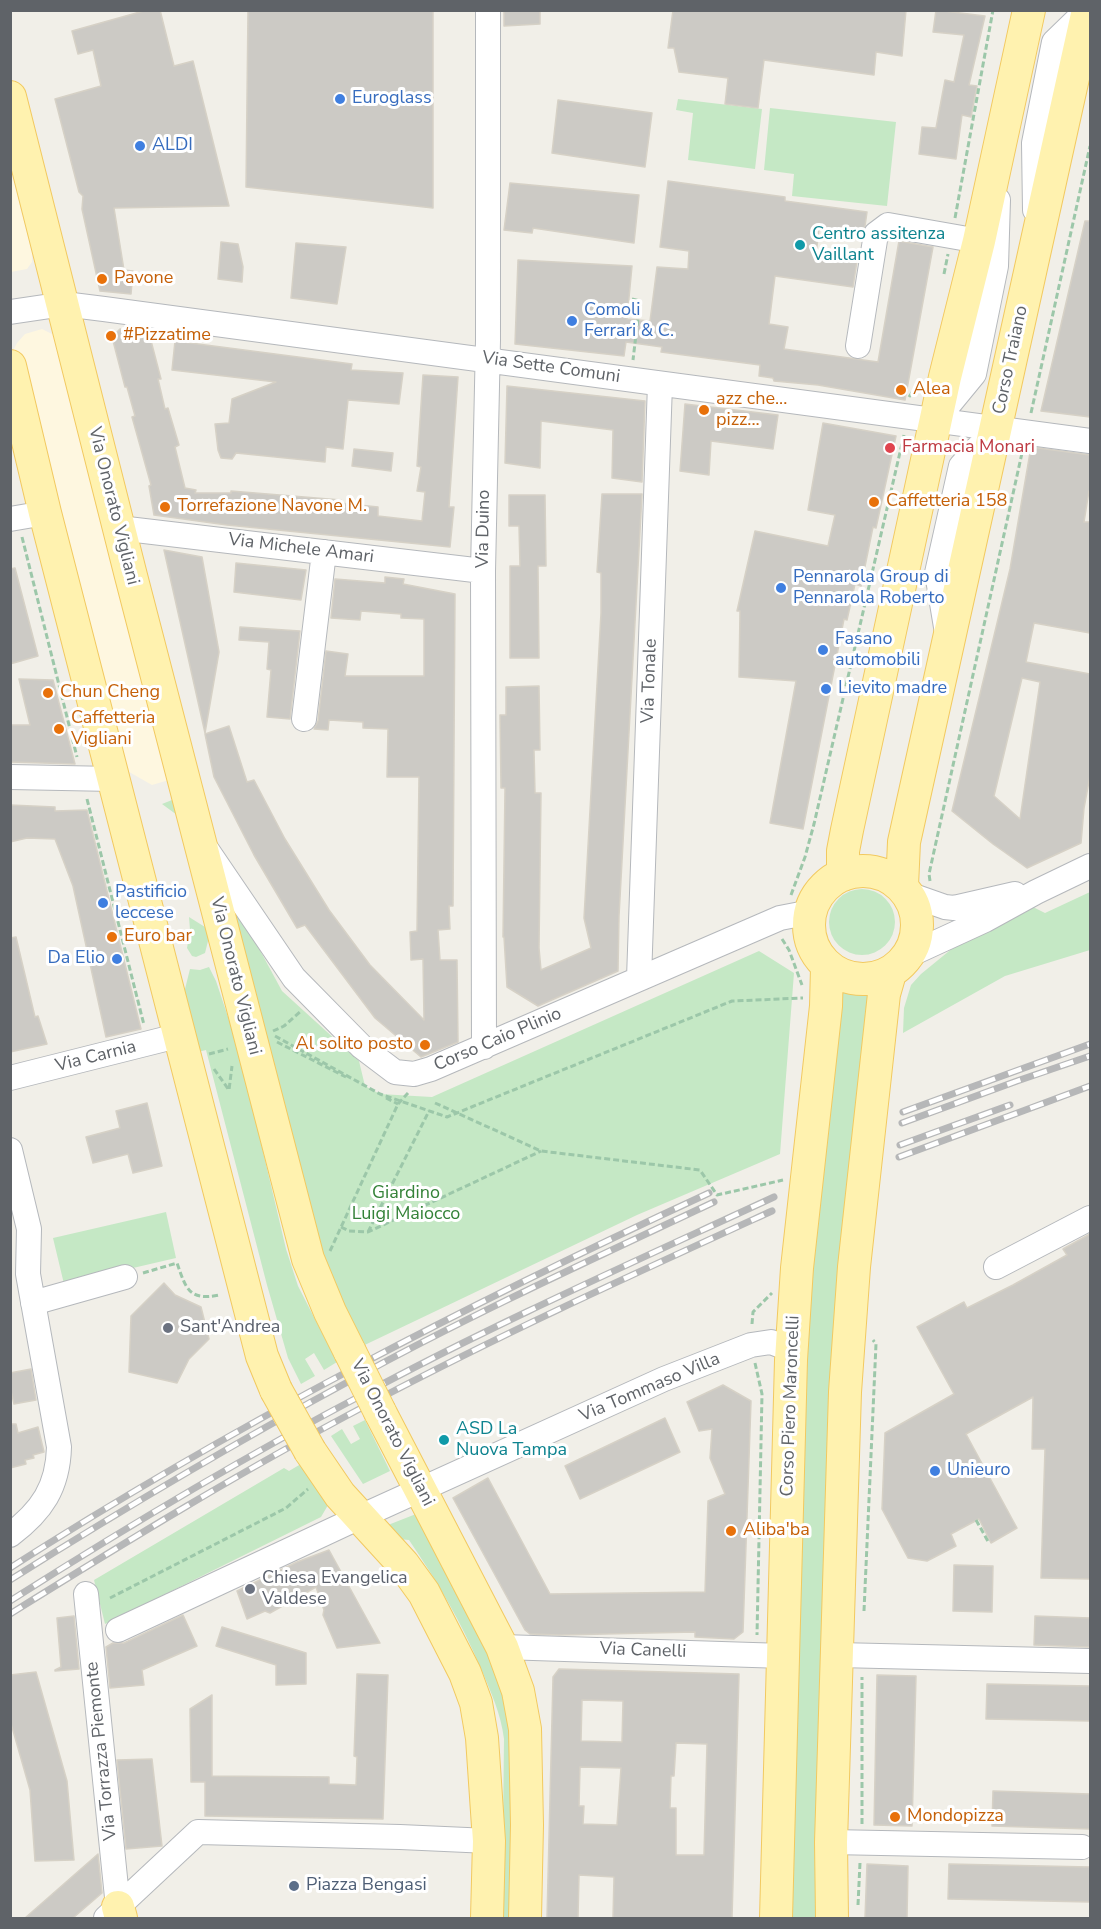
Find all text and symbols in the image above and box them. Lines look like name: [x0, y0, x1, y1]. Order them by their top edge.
place label: Euroglass: [352, 88, 432, 110]
marker: Euroglass: [333, 92, 347, 106]
place label: ALDI: [152, 135, 193, 157]
marker: ALDI: [133, 139, 147, 153]
place label: Centro assitenza Vaillant: [812, 224, 945, 266]
marker: Centro assitenza Vaillant: [793, 238, 807, 252]
place label: Pavone: [114, 268, 173, 290]
marker: Pavone: [95, 272, 109, 286]
place label: Comoli Ferrari & C.: [584, 300, 674, 342]
street label: Corso Traiano: [989, 304, 1033, 416]
marker: Comoli Ferrari & C.: [565, 314, 579, 328]
place label: #Pizzatime: [123, 325, 211, 347]
marker: #Pizzatime: [104, 329, 118, 343]
street label: Via Sette Comuni: [481, 348, 621, 388]
place label: Alea: [913, 379, 950, 401]
marker: Alea: [894, 383, 908, 397]
place label: azz che... pizz...: [716, 389, 787, 432]
marker: azz che... pizz...: [697, 403, 711, 417]
street label: Via Onorato Vigliani: [83, 425, 143, 587]
place label: Farmacia Monari: [902, 437, 1035, 459]
marker: Farmacia Monari: [883, 441, 897, 455]
street label: Via Duino: [473, 490, 495, 568]
place label: Caffetteria 158: [886, 491, 1007, 513]
marker: Caffetteria 158: [867, 495, 881, 509]
place label: Torrefazione Navone M.: [177, 496, 367, 518]
marker: Torrefazione Navone M.: [158, 500, 172, 514]
street label: Via Michele Amari: [227, 529, 375, 569]
place label: Pennarola Group di Pennarola Roberto: [793, 567, 949, 610]
marker: Pennarola Group di Pennarola Roberto: [774, 581, 788, 595]
place label: Fasano automobili: [835, 629, 920, 672]
street label: Via Tonale: [638, 638, 662, 724]
marker: Fasano automobili: [816, 643, 830, 657]
place label: Lievito madre: [838, 678, 947, 700]
place label: Chun Cheng: [60, 682, 160, 704]
marker: Lievito madre: [819, 682, 833, 696]
marker: Chun Cheng: [41, 686, 55, 700]
place label: Caffetteria Vigliani: [71, 708, 155, 750]
marker: Caffetteria Vigliani: [52, 722, 66, 736]
place label: Pastificio leccese: [115, 882, 187, 924]
street label: Via Onorato Vigliani: [205, 895, 265, 1057]
marker: Pastificio leccese: [96, 896, 110, 910]
place label: Euro bar: [124, 926, 192, 948]
marker: Euro bar: [105, 930, 119, 944]
place label: Da Elio: [47, 948, 105, 970]
marker: Da Elio: [110, 952, 124, 966]
street label: Corso Caio Plinio: [431, 1003, 565, 1077]
place label: Al solito posto: [296, 1034, 413, 1056]
street label: Via Carnia: [53, 1037, 139, 1077]
marker: Al solito posto: [418, 1038, 432, 1052]
park label: Giardino Luigi Maiocco: [352, 1183, 460, 1226]
street label: Corso Piero Maroncelli: [777, 1315, 805, 1497]
place label: Sant'Andrea: [180, 1317, 280, 1339]
marker: Sant'Andrea: [161, 1321, 175, 1335]
street label: Via Tommaso Villa: [576, 1349, 724, 1427]
street label: Via Onorato Vigliani: [346, 1356, 438, 1510]
place label: ASD La Nuova Tampa: [456, 1419, 567, 1462]
marker: ASD La Nuova Tampa: [437, 1433, 451, 1447]
place label: Unieuro: [947, 1460, 1011, 1482]
marker: Unieuro: [928, 1464, 942, 1478]
place label: Aliba'ba: [743, 1520, 810, 1542]
marker: Aliba'ba: [724, 1524, 738, 1538]
place label: Chiesa Evangelica Valdese: [262, 1568, 408, 1610]
marker: Chiesa Evangelica Valdese: [243, 1582, 257, 1596]
street label: Via Canelli: [599, 1639, 687, 1663]
street label: Via Torrazza Piemonte: [82, 1660, 122, 1842]
place label: Mondopizza: [907, 1806, 1004, 1828]
marker: Mondopizza: [888, 1810, 902, 1824]
place label: Piazza Bengasi: [306, 1875, 427, 1897]
marker: Piazza Bengasi: [287, 1879, 301, 1893]

